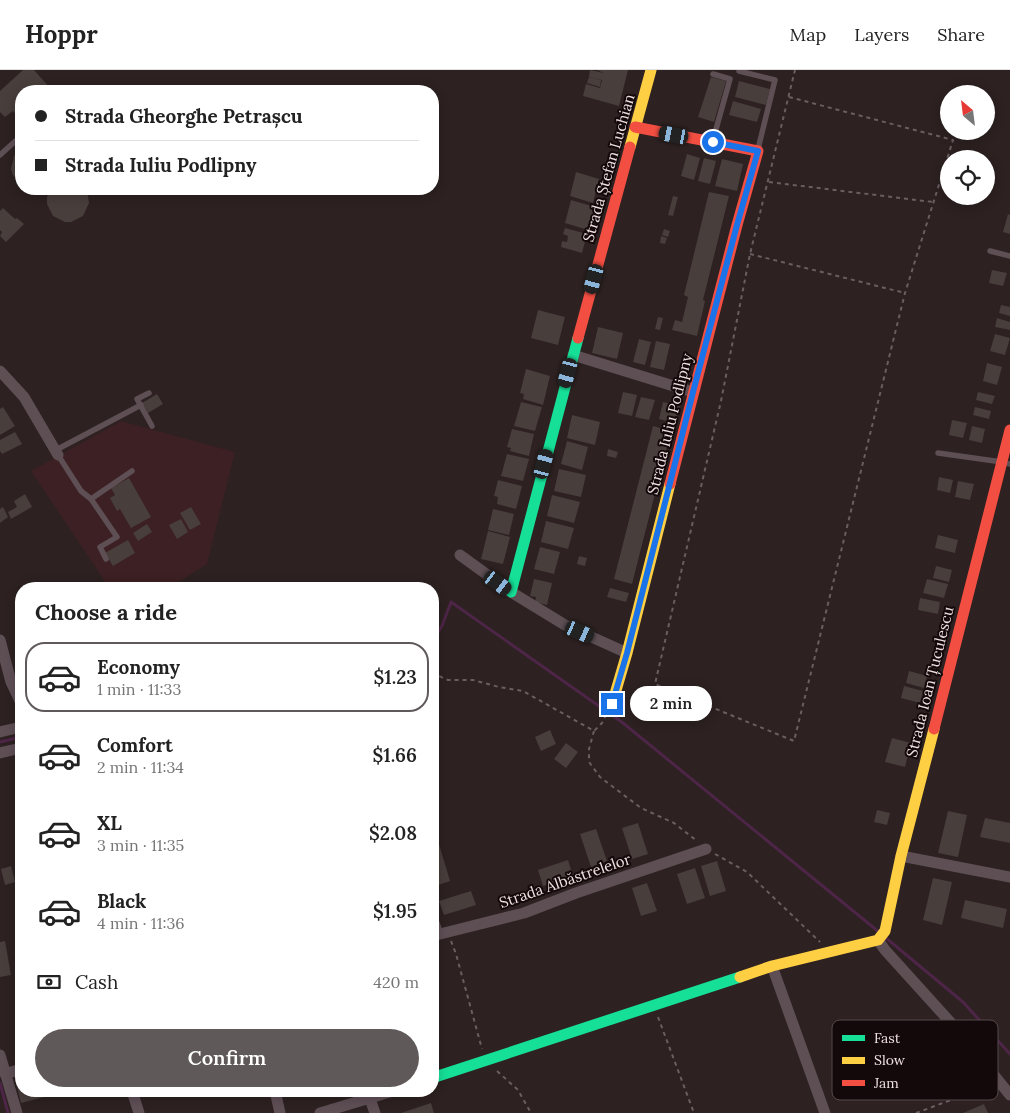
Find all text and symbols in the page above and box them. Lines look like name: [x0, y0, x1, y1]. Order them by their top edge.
text: Hoppr: [25, 19, 98, 50]
text: Map: [790, 23, 826, 46]
text: Layers: [854, 23, 909, 46]
text: Share: [937, 23, 985, 46]
north arrow: [940, 85, 995, 140]
map controls: [940, 85, 995, 205]
street label: Strada Ștefan Luchian: [578, 92, 639, 244]
text: Strada Gheorghe Petrașcu: [65, 104, 302, 128]
car: [657, 125, 690, 145]
route start: [702, 131, 724, 153]
button: locate: [940, 150, 995, 205]
text: Strada Iuliu Podlipny: [65, 153, 257, 177]
car: [582, 263, 605, 295]
street label: Strada Iuliu Podlipny: [643, 351, 696, 496]
car: [556, 357, 579, 389]
car: [532, 448, 555, 480]
car: [481, 568, 514, 598]
text: Choose a ride: [35, 598, 177, 626]
street label: Strada Ioan Țuculescu: [902, 605, 958, 759]
car: [563, 619, 596, 645]
icon: car: [37, 655, 82, 700]
text: Economy: [97, 655, 180, 679]
text: $1.23: [374, 665, 417, 689]
text: 1 min · 11:33: [97, 679, 181, 699]
callout: 2 min: [630, 686, 712, 722]
route end: [601, 693, 623, 715]
text: 2 min: [650, 693, 692, 713]
icon: car: [37, 733, 82, 778]
text: Comfort: [97, 733, 173, 757]
text: $1.66: [372, 743, 417, 767]
text: 2 min · 11:34: [97, 757, 184, 777]
icon: car: [37, 811, 82, 856]
text: XL: [97, 811, 122, 835]
text: $2.08: [369, 821, 417, 845]
text: 3 min · 11:35: [97, 835, 184, 855]
street label: Strada Albăstrelelor: [497, 849, 634, 912]
icon: car: [37, 889, 82, 934]
text: Black: [97, 889, 146, 913]
text: $1.95: [373, 899, 417, 923]
text: 4 min · 11:36: [97, 913, 185, 933]
icon: cash: [35, 968, 63, 996]
text: Cash: [75, 970, 118, 994]
text: 420 m: [373, 972, 419, 992]
legend: [832, 1020, 998, 1100]
button: Confirm: [35, 1029, 419, 1087]
text: Fast: [874, 1029, 901, 1047]
text: Slow: [874, 1051, 906, 1069]
text: Jam: [873, 1074, 899, 1092]

